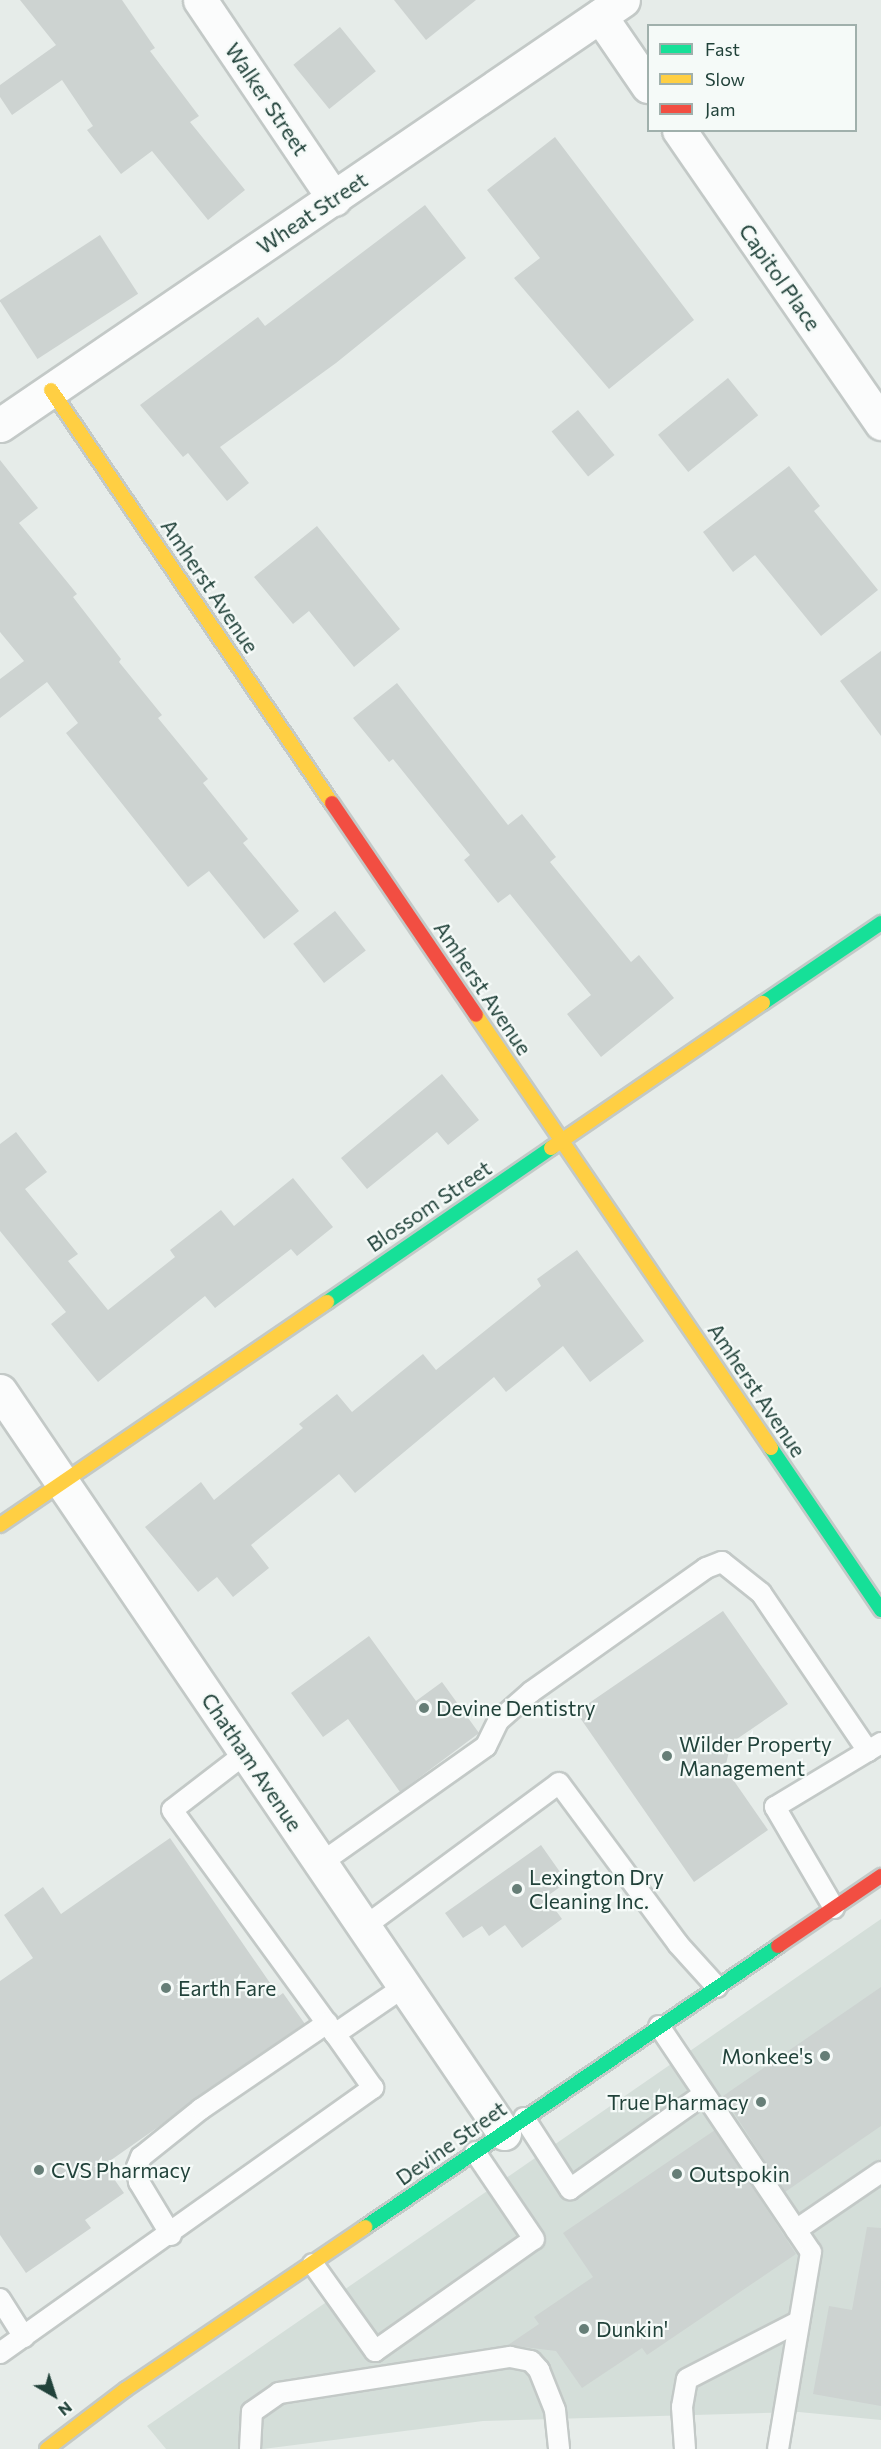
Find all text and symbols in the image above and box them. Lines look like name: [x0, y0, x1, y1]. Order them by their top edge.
legend: [647, 24, 857, 132]
street label: Walker Street: [220, 38, 314, 160]
text: Fast: [705, 38, 740, 60]
text: Slow: [705, 68, 745, 90]
text: Jam: [705, 98, 735, 120]
street label: Wheat Street: [252, 167, 372, 259]
street label: Capitol Place: [734, 219, 826, 335]
street label: Amherst Avenue: [156, 514, 264, 658]
street label: Amherst Avenue: [429, 916, 537, 1060]
street label: Blossom Street: [362, 1155, 496, 1257]
street label: Amherst Avenue: [703, 1318, 811, 1462]
street label: Chatham Avenue: [196, 1688, 308, 1836]
place label: Devine Dentistry: [436, 1695, 596, 1721]
marker: Devine Dentistry: [417, 1701, 431, 1715]
place label: Wilder Property Management: [679, 1731, 832, 1781]
marker: Wilder Property Management: [660, 1749, 674, 1763]
place label: Lexington Dry Cleaning Inc.: [529, 1864, 664, 1914]
marker: Lexington Dry Cleaning Inc.: [510, 1882, 524, 1896]
place label: Earth Fare: [178, 1975, 276, 2001]
marker: Earth Fare: [159, 1981, 173, 1995]
place label: Monkee's: [722, 2043, 813, 2069]
marker: Monkee's: [818, 2049, 832, 2063]
place label: True Pharmacy: [607, 2089, 749, 2115]
marker: True Pharmacy: [754, 2095, 768, 2109]
street label: Devine Street: [391, 2096, 511, 2190]
place label: CVS Pharmacy: [51, 2157, 191, 2183]
place label: Outspokin: [689, 2161, 790, 2187]
marker: CVS Pharmacy: [32, 2163, 46, 2177]
marker: Outspokin: [670, 2167, 684, 2181]
place label: Dunkin': [596, 2316, 668, 2342]
marker: Dunkin': [577, 2322, 591, 2336]
north arrow: [24, 2365, 84, 2425]
text: N: [55, 2398, 76, 2421]

